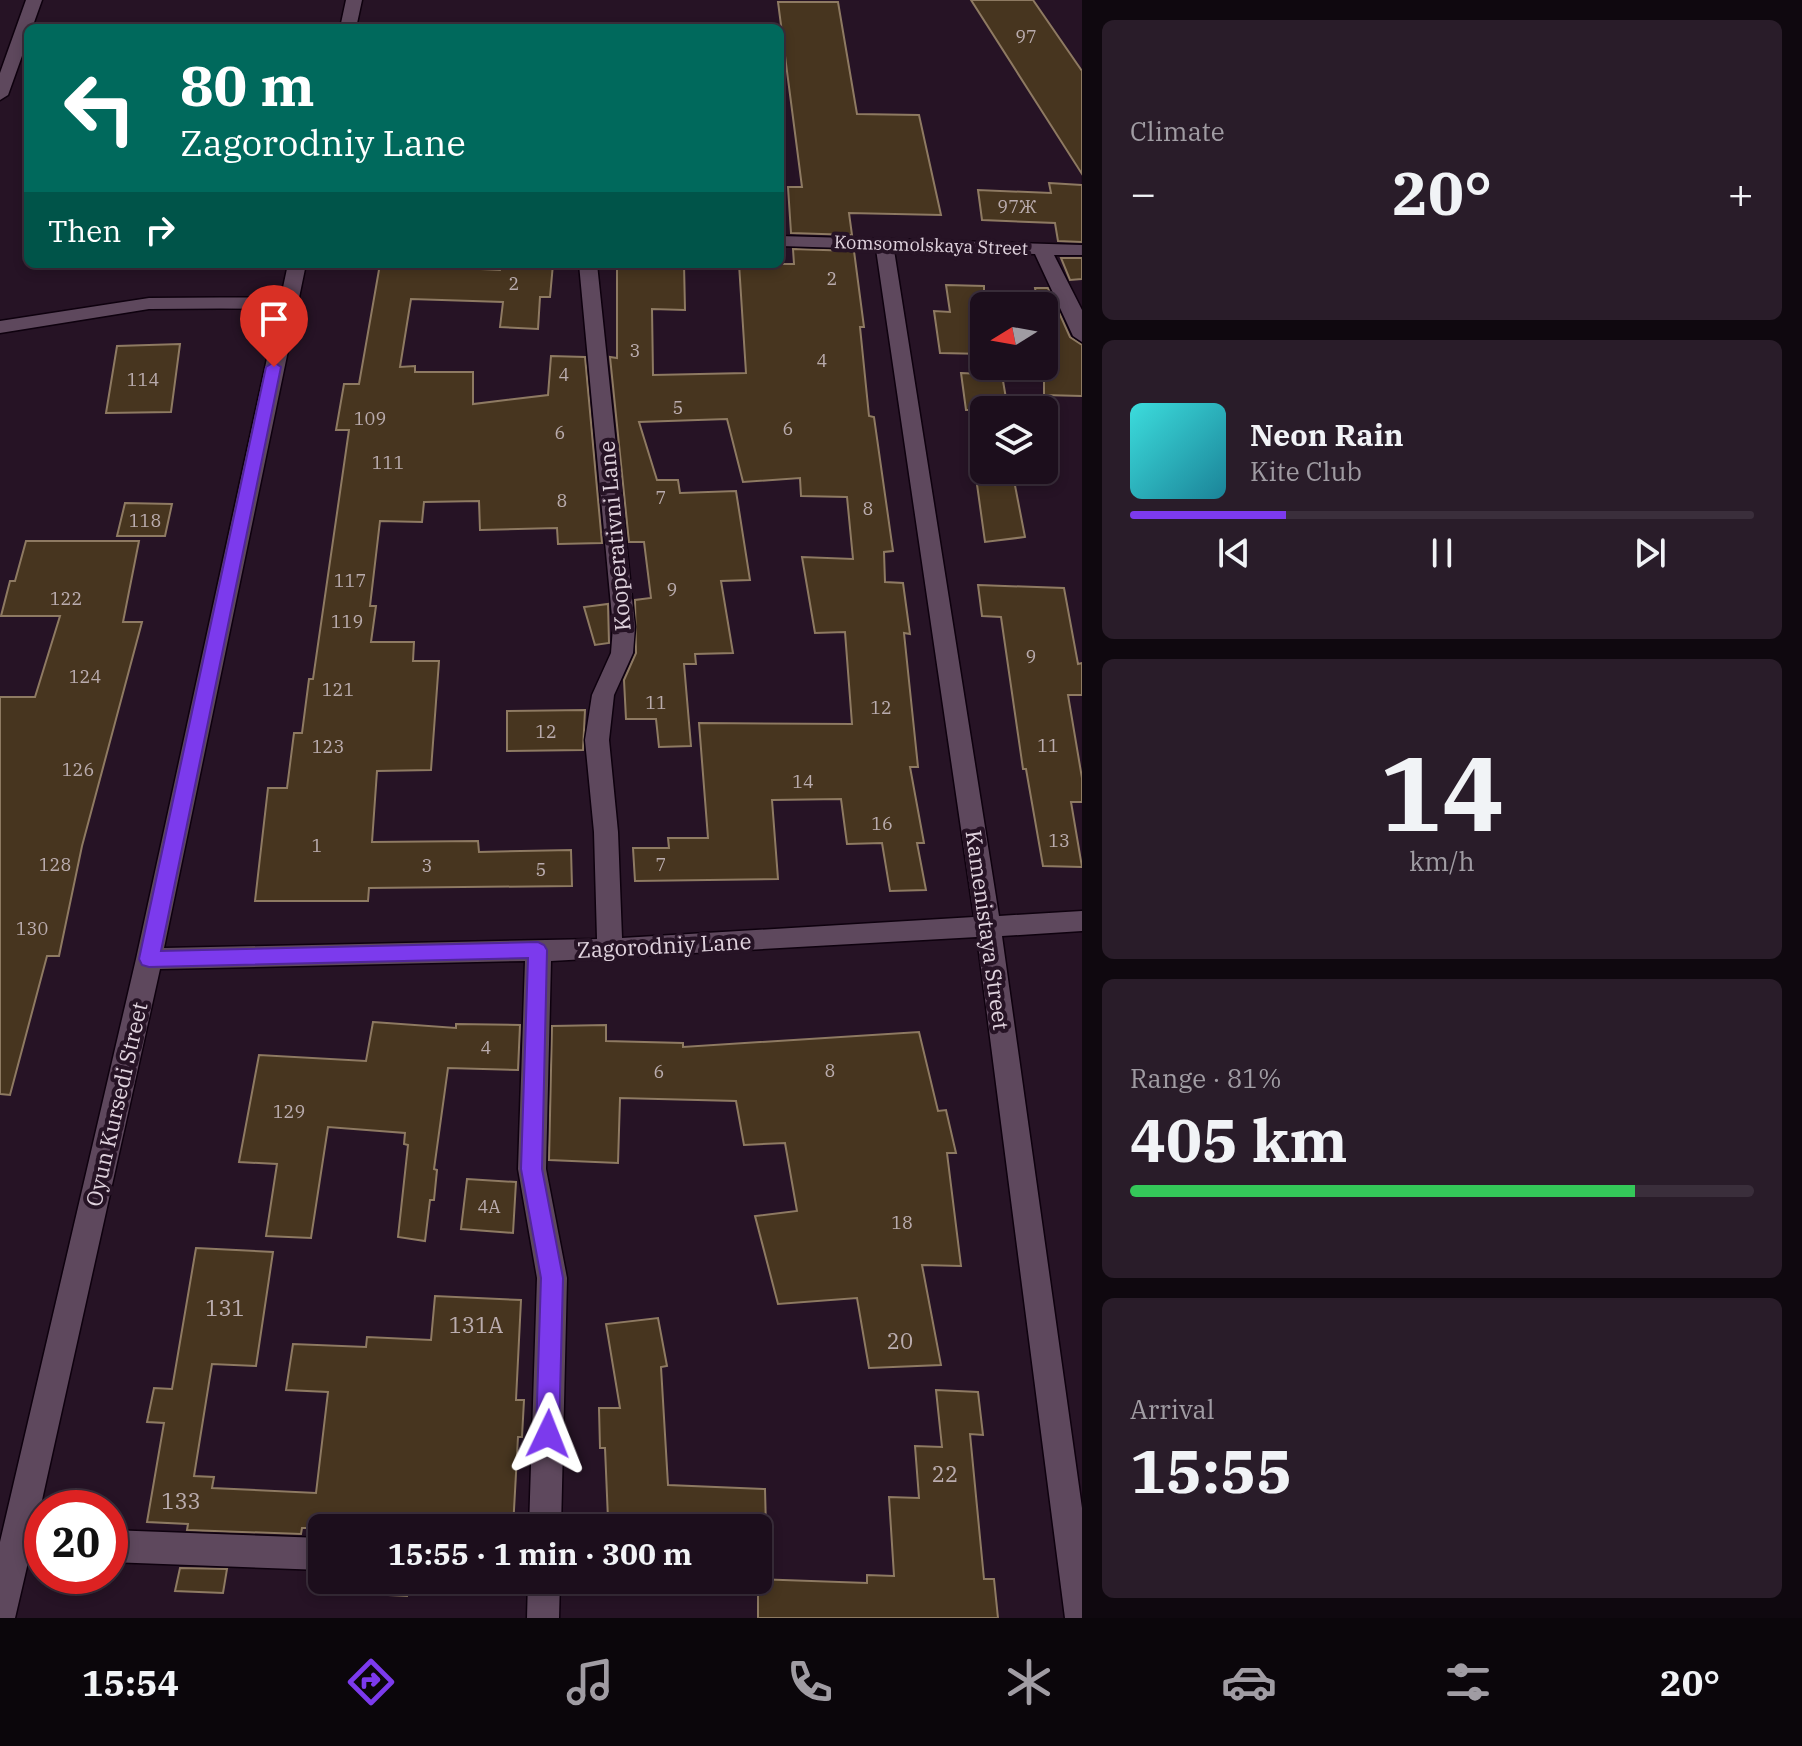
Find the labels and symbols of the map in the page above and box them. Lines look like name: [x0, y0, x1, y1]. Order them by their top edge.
house number: 97: [1015, 25, 1037, 48]
house number: 97Ж: [997, 195, 1037, 218]
street label: Komsomolskaya Street: [834, 230, 1028, 260]
house number: 2: [827, 267, 837, 290]
house number: 2: [509, 272, 519, 295]
pin: [240, 285, 308, 367]
north arrow: [970, 292, 1058, 380]
house number: 3: [630, 339, 640, 362]
house number: 4: [817, 349, 827, 372]
house number: 4: [559, 363, 569, 386]
house number: 114: [127, 368, 159, 391]
house number: 5: [673, 396, 683, 419]
house number: 109: [354, 407, 386, 430]
house number: 6: [783, 417, 793, 440]
house number: 6: [555, 421, 565, 444]
street label: Kooperativni Lane: [591, 440, 637, 632]
house number: 111: [372, 451, 404, 474]
house number: 7: [656, 486, 666, 509]
house number: 8: [557, 489, 567, 512]
house number: 8: [863, 497, 873, 520]
house number: 118: [129, 509, 161, 532]
house number: 117: [334, 569, 366, 592]
house number: 9: [667, 578, 677, 601]
house number: 122: [50, 587, 82, 610]
house number: 119: [331, 610, 363, 633]
house number: 9: [1026, 645, 1036, 668]
house number: 124: [69, 665, 101, 688]
house number: 121: [322, 678, 354, 701]
house number: 11: [645, 691, 667, 714]
house number: 12: [870, 696, 892, 719]
house number: 12: [535, 720, 557, 743]
house number: 11: [1037, 734, 1059, 757]
house number: 123: [312, 735, 344, 758]
house number: 126: [62, 758, 94, 781]
house number: 14: [792, 770, 814, 793]
house number: 16: [871, 812, 893, 835]
street label: Kamenistaya Street: [960, 828, 1016, 1032]
house number: 13: [1048, 829, 1070, 852]
house number: 1: [312, 834, 322, 857]
house number: 128: [39, 853, 71, 876]
house number: 7: [656, 853, 666, 876]
house number: 3: [422, 854, 432, 877]
house number: 5: [536, 858, 546, 881]
house number: 130: [16, 917, 48, 940]
street label: Zagorodniy Lane: [576, 926, 752, 964]
street label: Oyun Kursedi Street: [78, 999, 154, 1209]
house number: 4: [481, 1036, 491, 1059]
house number: 8: [825, 1059, 835, 1082]
house number: 6: [654, 1060, 664, 1083]
house number: 129: [273, 1100, 305, 1123]
house number: 4А: [477, 1195, 501, 1218]
house number: 18: [891, 1211, 913, 1234]
house number: 131: [205, 1293, 245, 1322]
house number: 131А: [449, 1310, 503, 1339]
house number: 20: [887, 1326, 913, 1355]
position arrow: [506, 1392, 590, 1476]
house number: 22: [932, 1459, 958, 1488]
house number: 133: [161, 1486, 201, 1515]
speed limit sign: 20: [24, 1490, 128, 1594]

